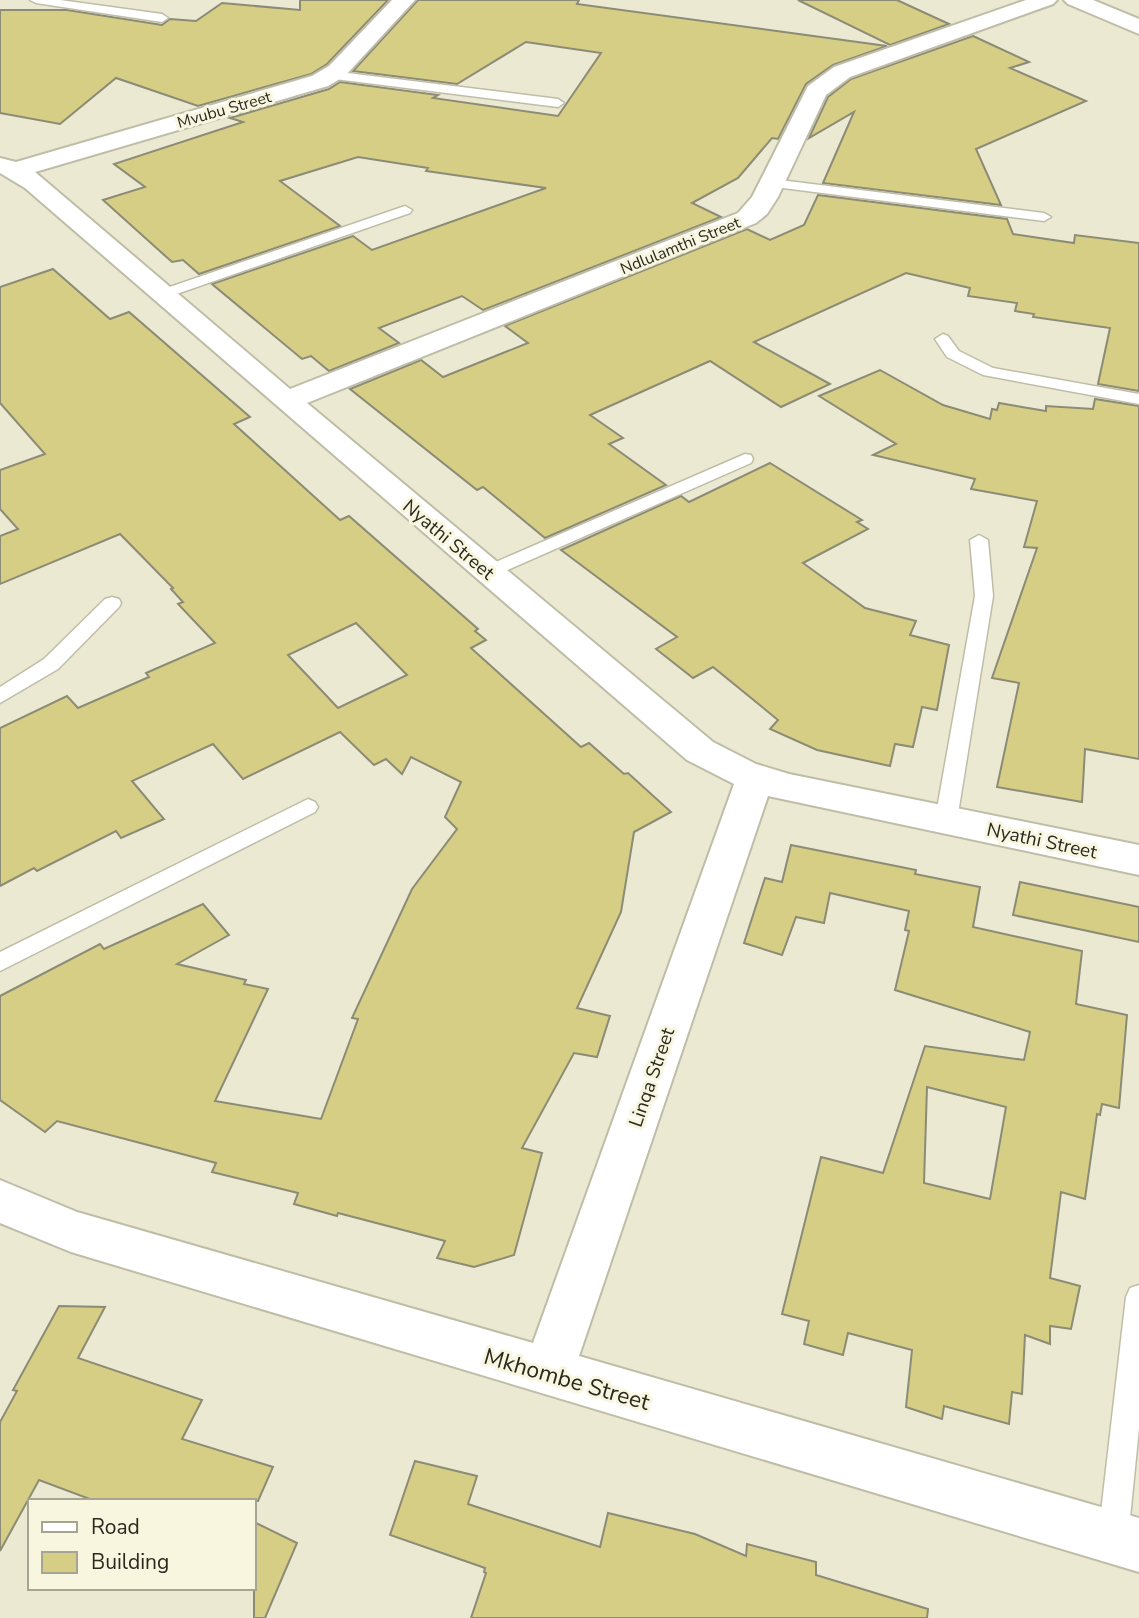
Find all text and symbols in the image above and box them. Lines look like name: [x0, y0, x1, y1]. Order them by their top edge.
street label: Mvubu Street: [175, 86, 274, 134]
street label: Ndlulamthi Street: [617, 212, 744, 280]
street label: Nyathi Street: [397, 494, 500, 586]
street label: Nyathi Street: [984, 817, 1100, 865]
street label: Linqa Street: [623, 1024, 681, 1130]
street label: Mkhombe Street: [480, 1341, 654, 1418]
legend: [28, 1499, 256, 1590]
text: Road: [91, 1513, 140, 1541]
text: Building: [91, 1548, 169, 1576]

